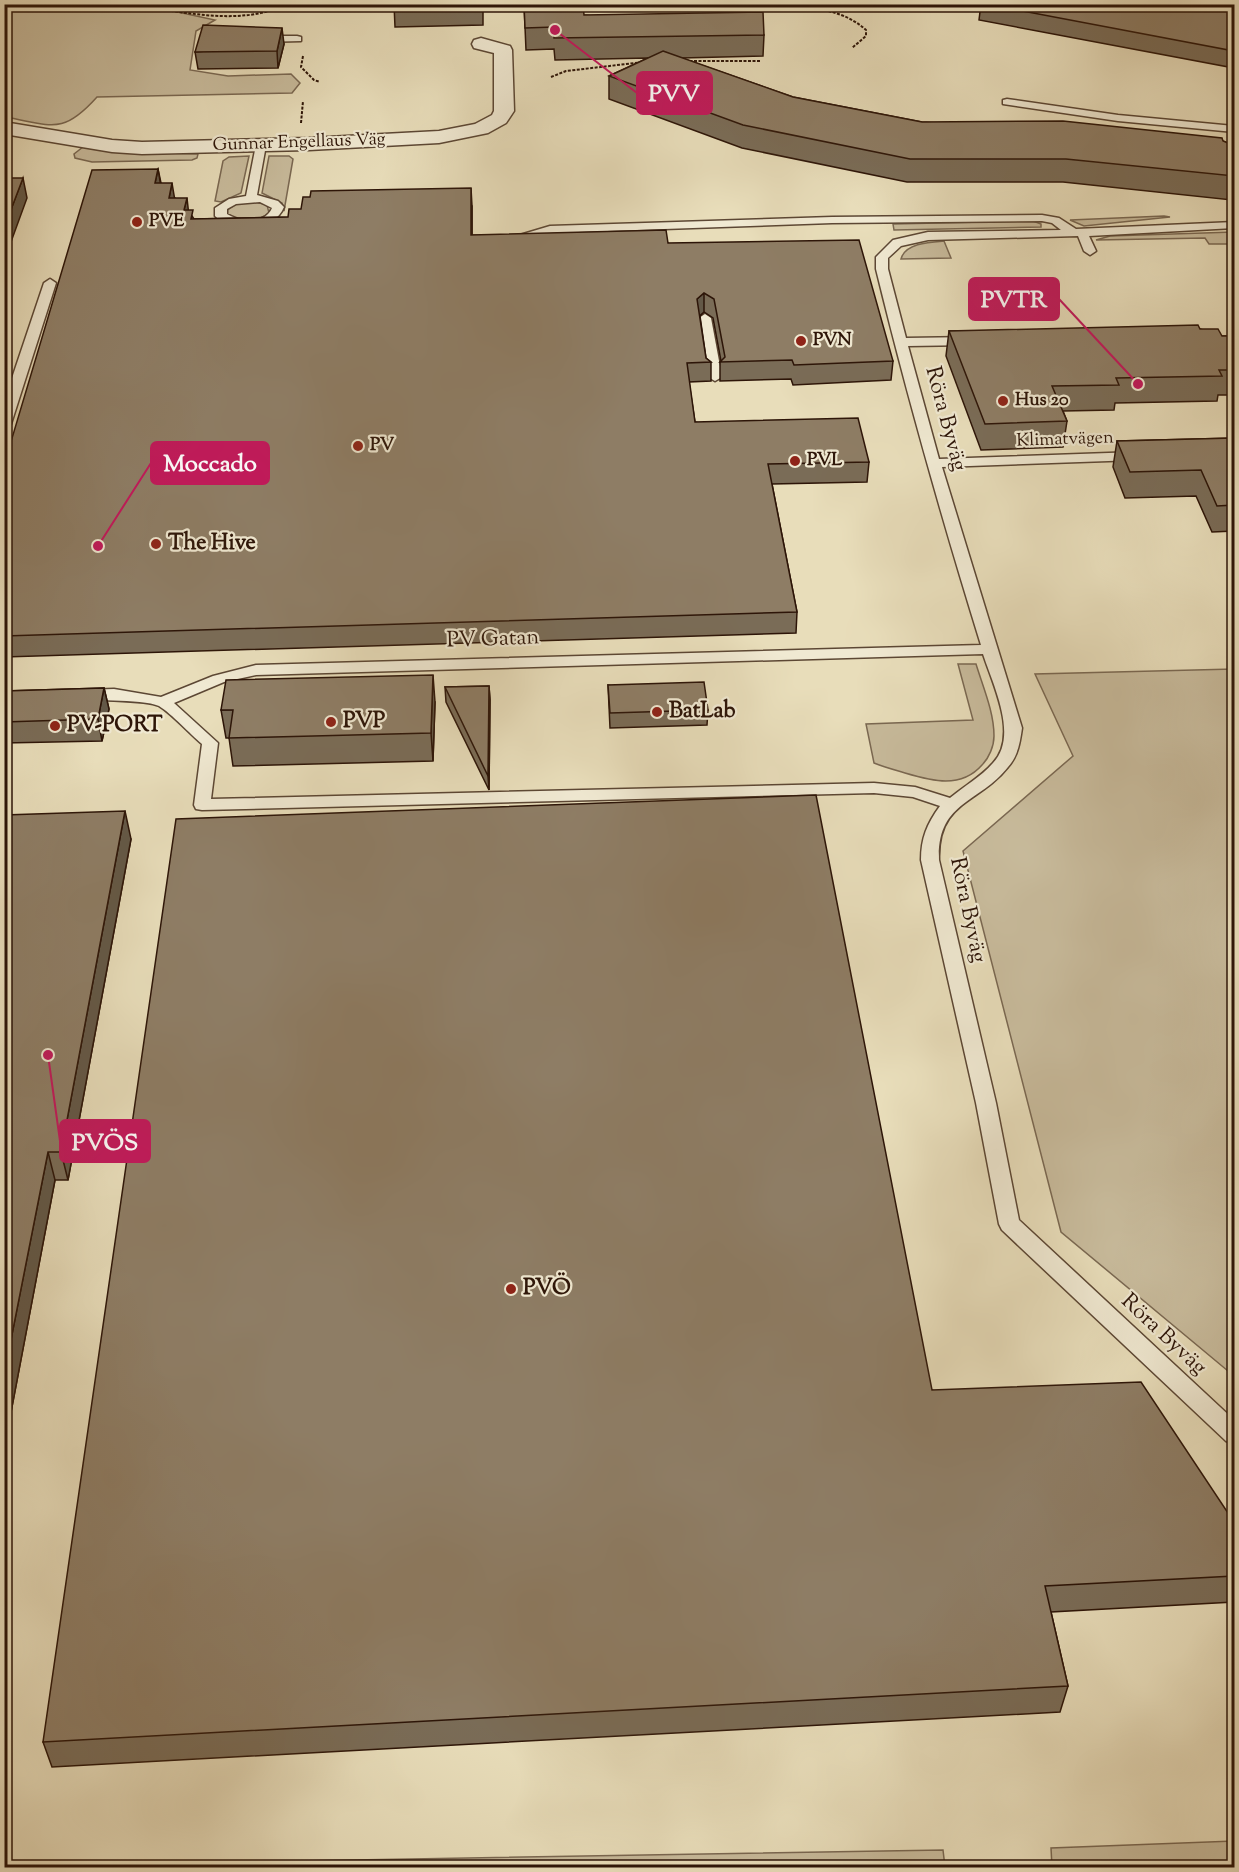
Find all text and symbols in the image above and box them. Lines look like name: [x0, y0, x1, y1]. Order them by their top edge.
callout: PVV: [637, 72, 712, 114]
text: PVV: [648, 78, 700, 112]
street label: Gunnar Engellaus Väg: [212, 127, 386, 159]
place label: PVE: [149, 209, 184, 235]
marker: PVE: [130, 215, 144, 229]
callout: PVTR: [969, 278, 1059, 320]
text: PVTR: [981, 284, 1048, 318]
place label: PVN: [813, 328, 852, 354]
marker: PVN: [794, 334, 808, 348]
street label: Röra Byväg: [916, 363, 974, 475]
place label: Hus 20: [1015, 388, 1069, 414]
marker: Hus 20: [996, 394, 1010, 408]
street label: Klimatvägen: [1016, 425, 1115, 455]
place label: PV: [370, 433, 395, 459]
marker: PV: [351, 439, 365, 453]
callout: Moccado: [151, 442, 269, 484]
text: Moccado: [163, 448, 257, 482]
place label: PVL: [807, 448, 842, 474]
marker: PVL: [788, 454, 802, 468]
place label: The Hive: [168, 528, 256, 560]
marker: The Hive: [149, 537, 163, 551]
street label: PV Gatan: [446, 622, 540, 658]
place label: BatLab: [669, 696, 736, 728]
marker: BatLab: [650, 705, 664, 719]
place label: PVP: [343, 706, 386, 738]
place label: PV-PORT: [67, 710, 163, 742]
marker: PVP: [324, 715, 338, 729]
marker: PV-PORT: [48, 719, 62, 733]
street label: Röra Byväg: [940, 854, 994, 966]
callout: PVÖS: [60, 1120, 150, 1162]
text: PVÖS: [72, 1127, 138, 1161]
place label: PVÖ: [523, 1272, 571, 1305]
marker: PVÖ: [504, 1282, 518, 1296]
street label: Röra Byväg: [1113, 1287, 1213, 1383]

